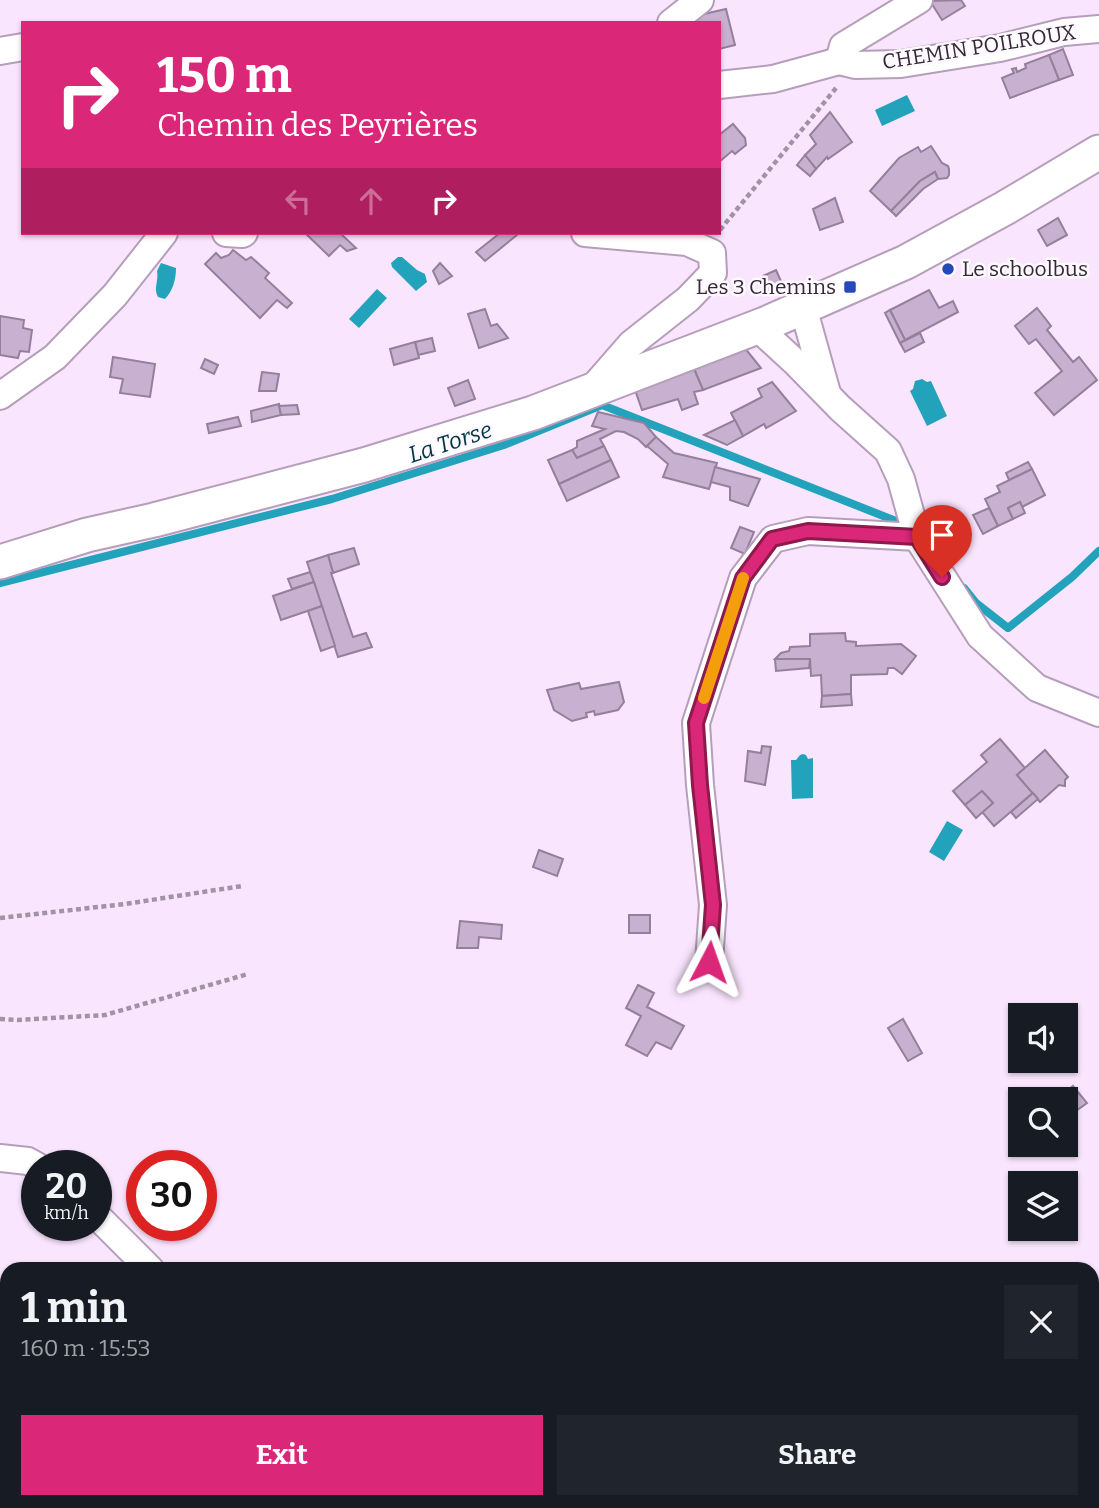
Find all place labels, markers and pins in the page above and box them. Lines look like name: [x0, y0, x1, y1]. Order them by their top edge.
place label: Le schoolbus: [962, 256, 1088, 282]
marker: Le schoolbus: [940, 261, 956, 277]
place label: Les 3 Chemins: [696, 274, 836, 300]
marker: Les 3 Chemins: [842, 279, 858, 295]
pin: [912, 505, 972, 577]

